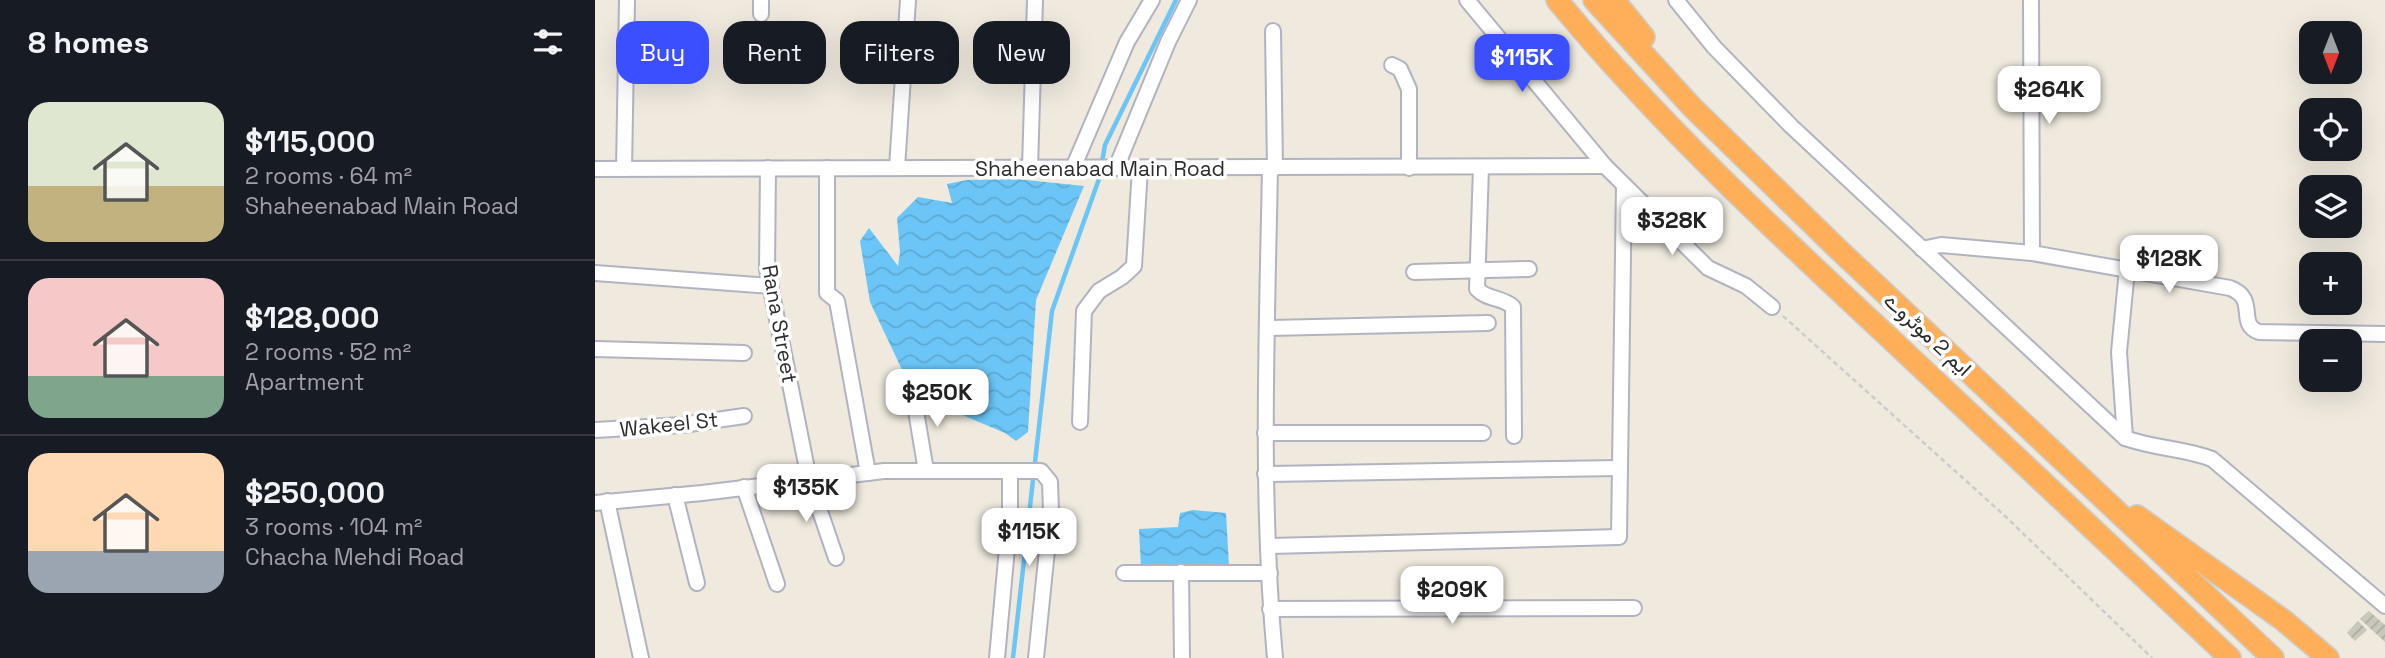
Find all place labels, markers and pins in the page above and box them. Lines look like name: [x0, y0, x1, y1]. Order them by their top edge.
pin: $115K: [1473, 34, 1571, 94]
pin: $264K: [2000, 66, 2098, 126]
pin: $328K: [1623, 198, 1721, 257]
pin: $128K: [2120, 236, 2218, 295]
pin: $250K: [888, 370, 986, 429]
pin: $135K: [757, 464, 855, 524]
pin: $115K: [980, 508, 1078, 568]
pin: $209K: [1403, 566, 1501, 626]

